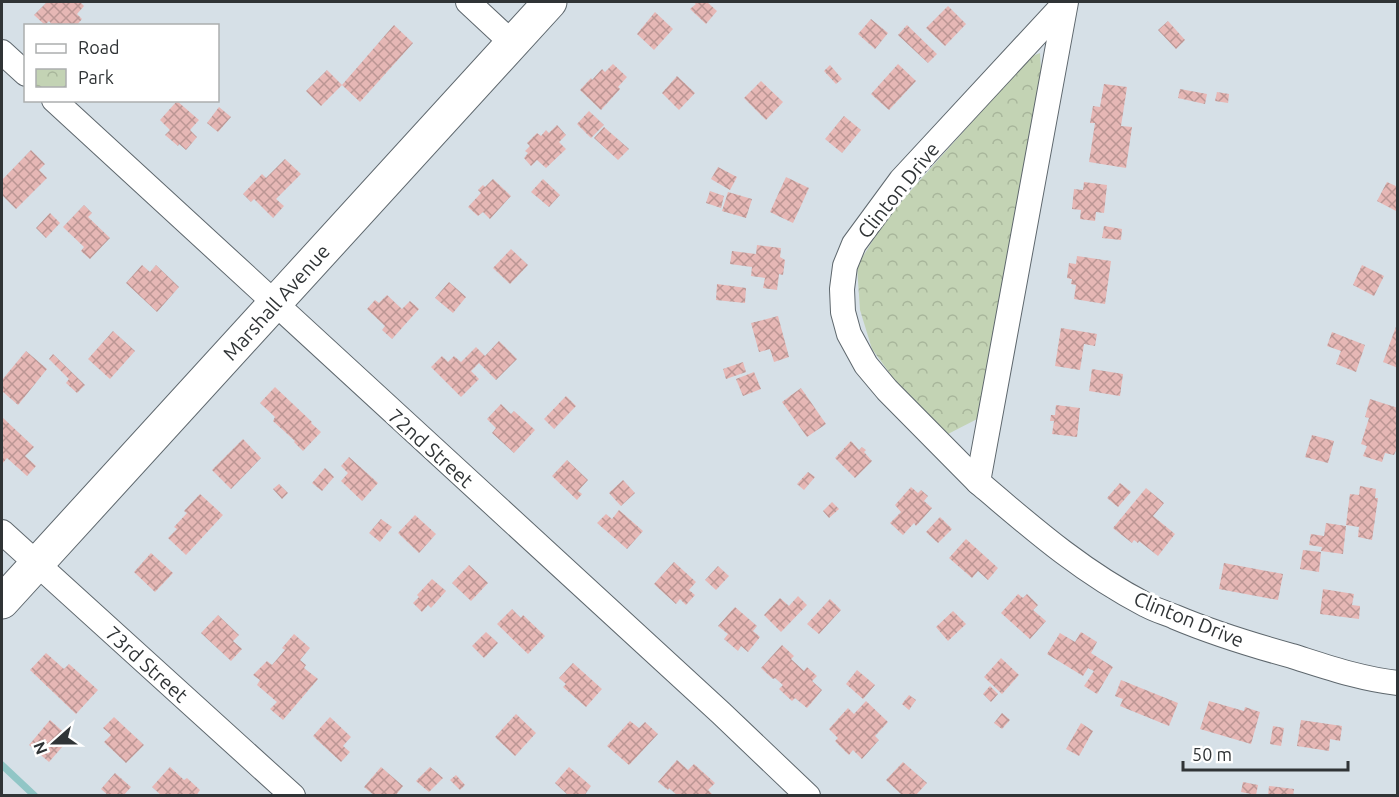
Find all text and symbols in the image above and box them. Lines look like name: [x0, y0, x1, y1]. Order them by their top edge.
legend: [24, 24, 219, 102]
text: Road: [78, 37, 120, 57]
text: Park: [78, 67, 114, 87]
street label: Clinton Drive: [852, 137, 944, 243]
street label: Marshall Avenue: [218, 239, 334, 365]
street label: 72nd Street: [384, 404, 478, 492]
street label: Clinton Drive: [1131, 586, 1247, 652]
street label: 73rd Street: [101, 621, 193, 707]
north arrow: [24, 713, 84, 773]
scale bar: [1183, 734, 1348, 772]
text: N: [29, 740, 51, 757]
text: 50 m: [1192, 744, 1232, 764]

